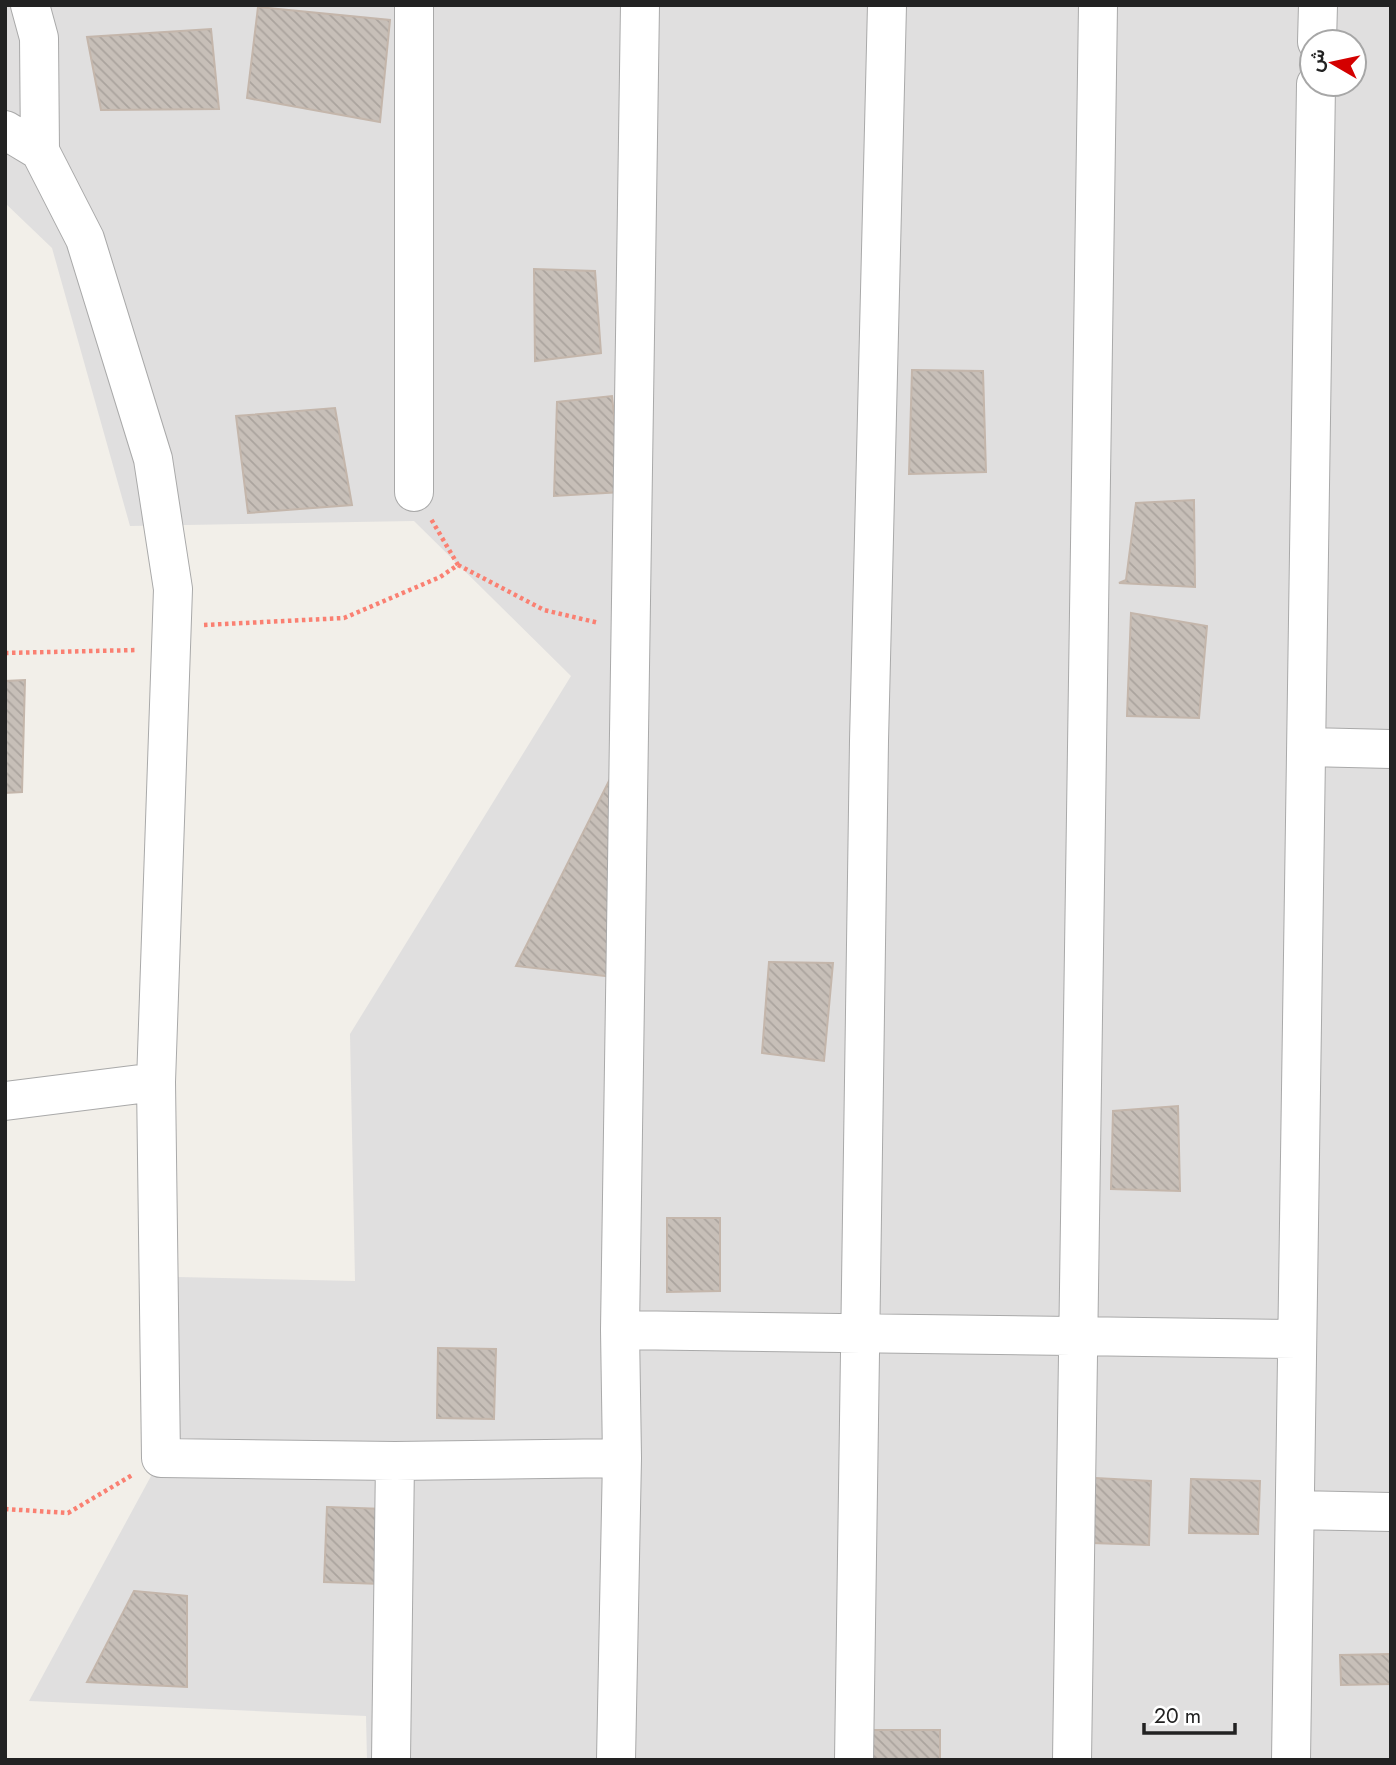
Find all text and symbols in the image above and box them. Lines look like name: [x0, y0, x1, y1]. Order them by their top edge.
north arrow: [1298, 28, 1368, 98]
text: ش: [1302, 47, 1332, 74]
scale bar: [1144, 1692, 1235, 1736]
text: 20 m: [1154, 1701, 1201, 1731]

